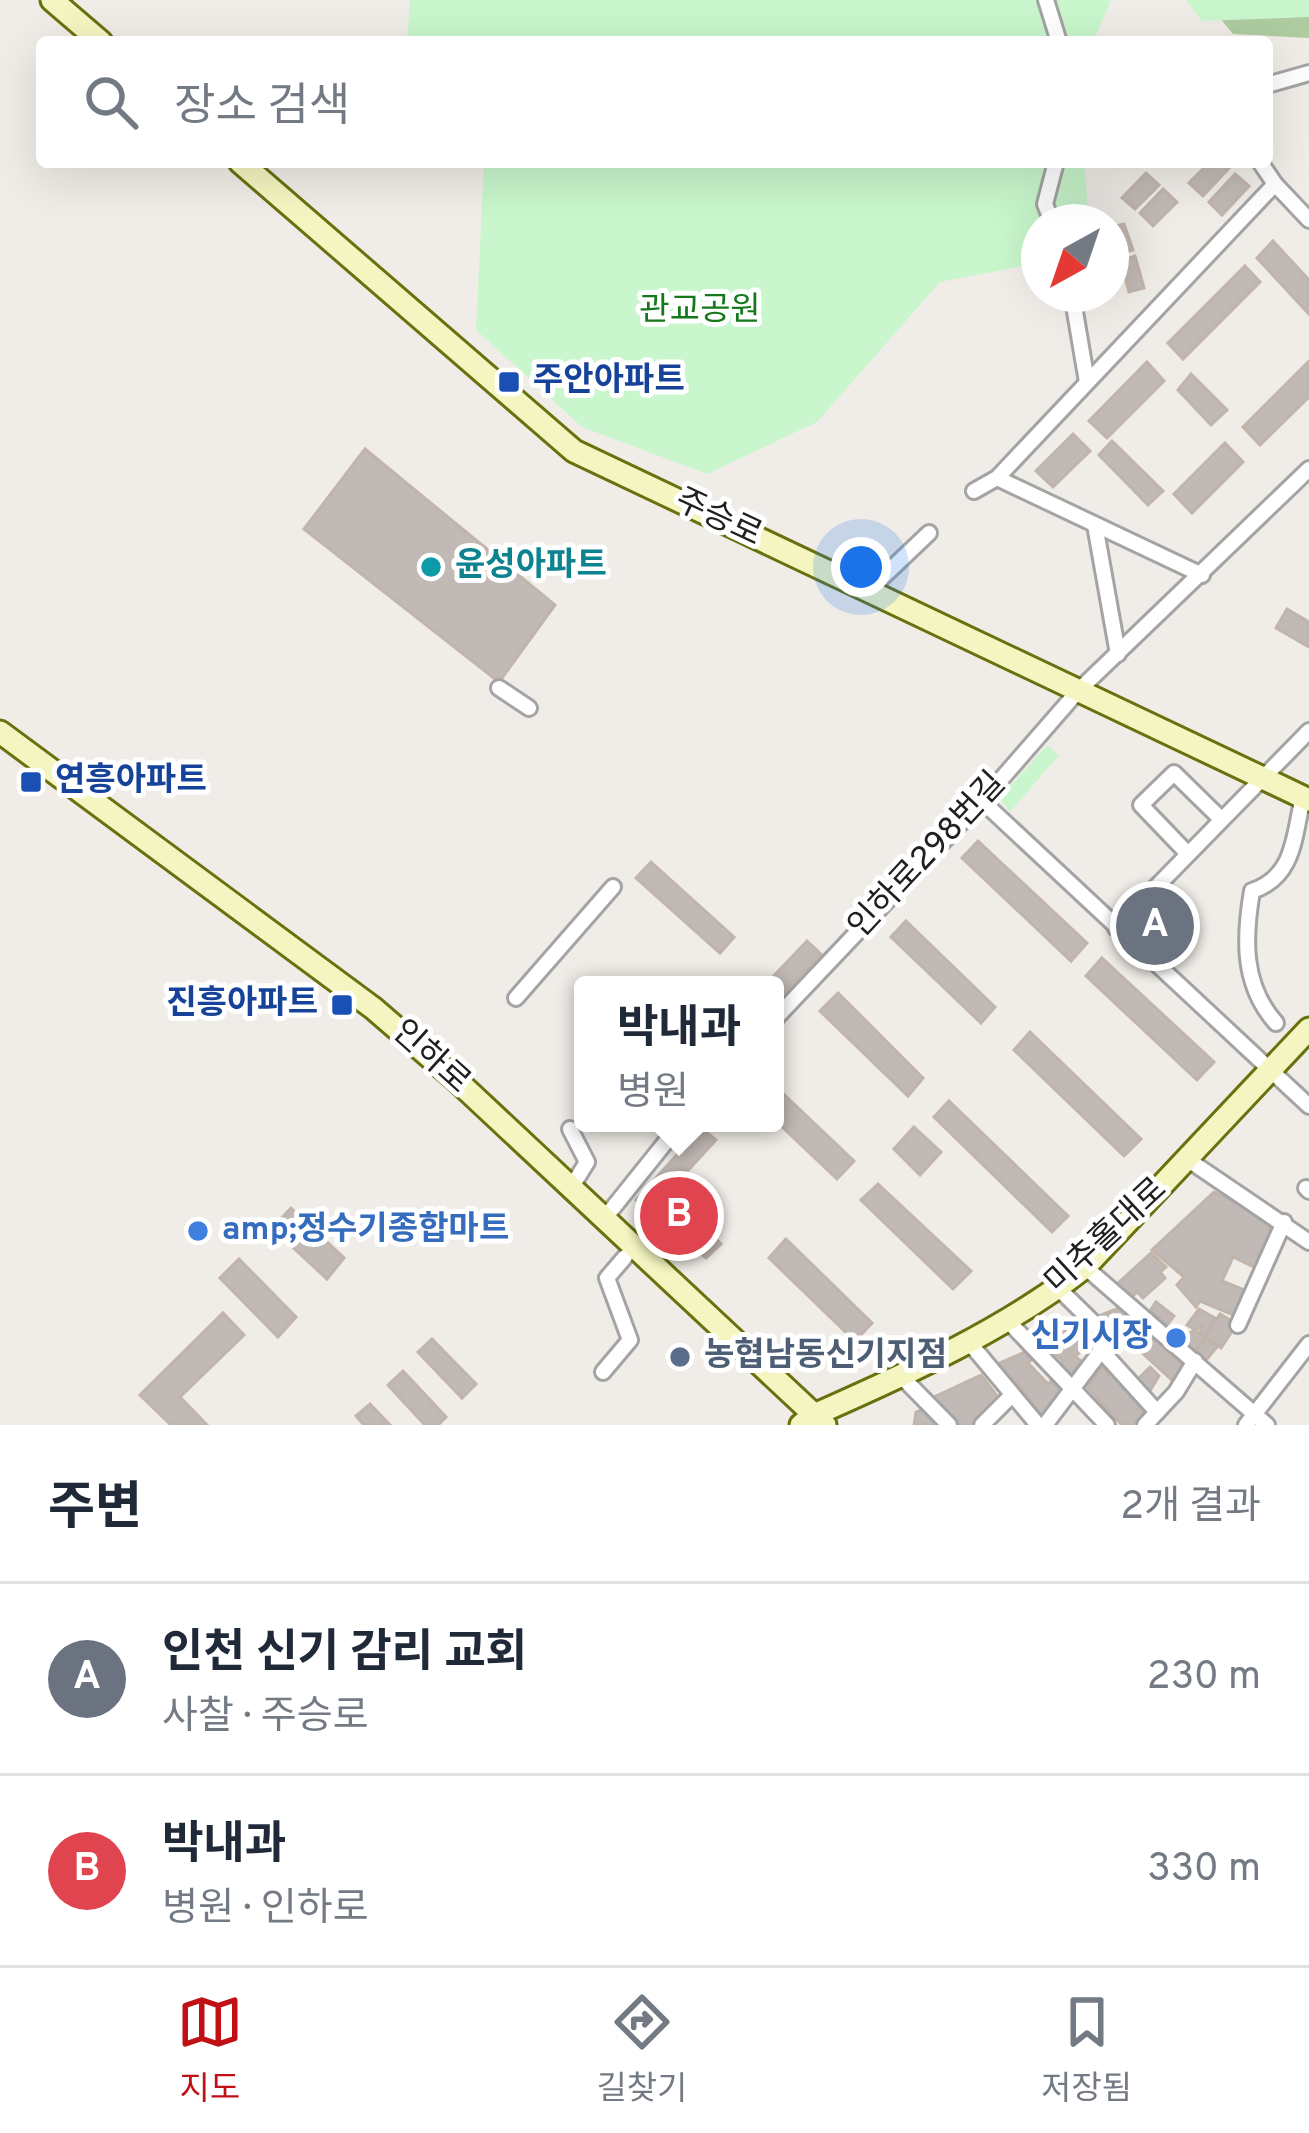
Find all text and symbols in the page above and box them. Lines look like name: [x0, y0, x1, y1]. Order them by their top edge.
search box: [36, 36, 1273, 168]
icon: search: [78, 69, 144, 135]
text: 장소 검색: [174, 80, 350, 137]
north arrow: [1021, 204, 1129, 312]
park label: 관교공원: [639, 291, 761, 333]
place label: 주안아파트: [533, 361, 685, 403]
marker: 주안아파트: [496, 369, 522, 395]
street label: 주승로: [668, 481, 768, 557]
your location: [831, 537, 891, 597]
place label: 윤성아파트: [455, 546, 607, 588]
marker: 윤성아파트: [418, 554, 444, 580]
place label: 연흥아파트: [55, 761, 207, 803]
street label: 인하로298번길: [840, 764, 1016, 948]
marker: 연흥아파트: [18, 769, 44, 795]
pin: A: [1116, 881, 1194, 971]
popup: [574, 976, 784, 1132]
place label: 진흥아파트: [166, 984, 318, 1026]
marker: 진흥아파트: [329, 992, 355, 1018]
text: 박내과: [617, 1002, 741, 1059]
street label: 인하로: [382, 1012, 478, 1104]
text: 병원: [617, 1070, 689, 1119]
street label: 미추홀대로: [1037, 1170, 1177, 1304]
pin: B: [640, 1171, 718, 1261]
place label: amp;정수기종합마트: [222, 1210, 509, 1252]
marker: amp;정수기종합마트: [185, 1218, 211, 1244]
place label: 신기시장: [1031, 1317, 1152, 1359]
marker: 신기시장: [1163, 1325, 1189, 1351]
place label: 농협남동신기지점: [704, 1336, 947, 1378]
marker: 농협남동신기지점: [667, 1344, 693, 1370]
text: 주변: [48, 1478, 142, 1543]
text: 2개 결과: [1120, 1484, 1261, 1533]
text: 인천 신기 감리 교회: [162, 1626, 527, 1683]
text: A: [73, 1654, 101, 1703]
text: 230 m: [1147, 1654, 1261, 1703]
text: 사찰 · 주승로: [162, 1694, 369, 1743]
text: 박내과: [162, 1818, 286, 1875]
text: B: [74, 1846, 100, 1895]
text: 330 m: [1147, 1846, 1261, 1895]
text: 병원 · 인하로: [162, 1886, 369, 1935]
tab: 지도: [177, 1989, 243, 2112]
tab: 길찾기: [596, 1989, 687, 2112]
tab: 저장됨: [1041, 1989, 1132, 2112]

